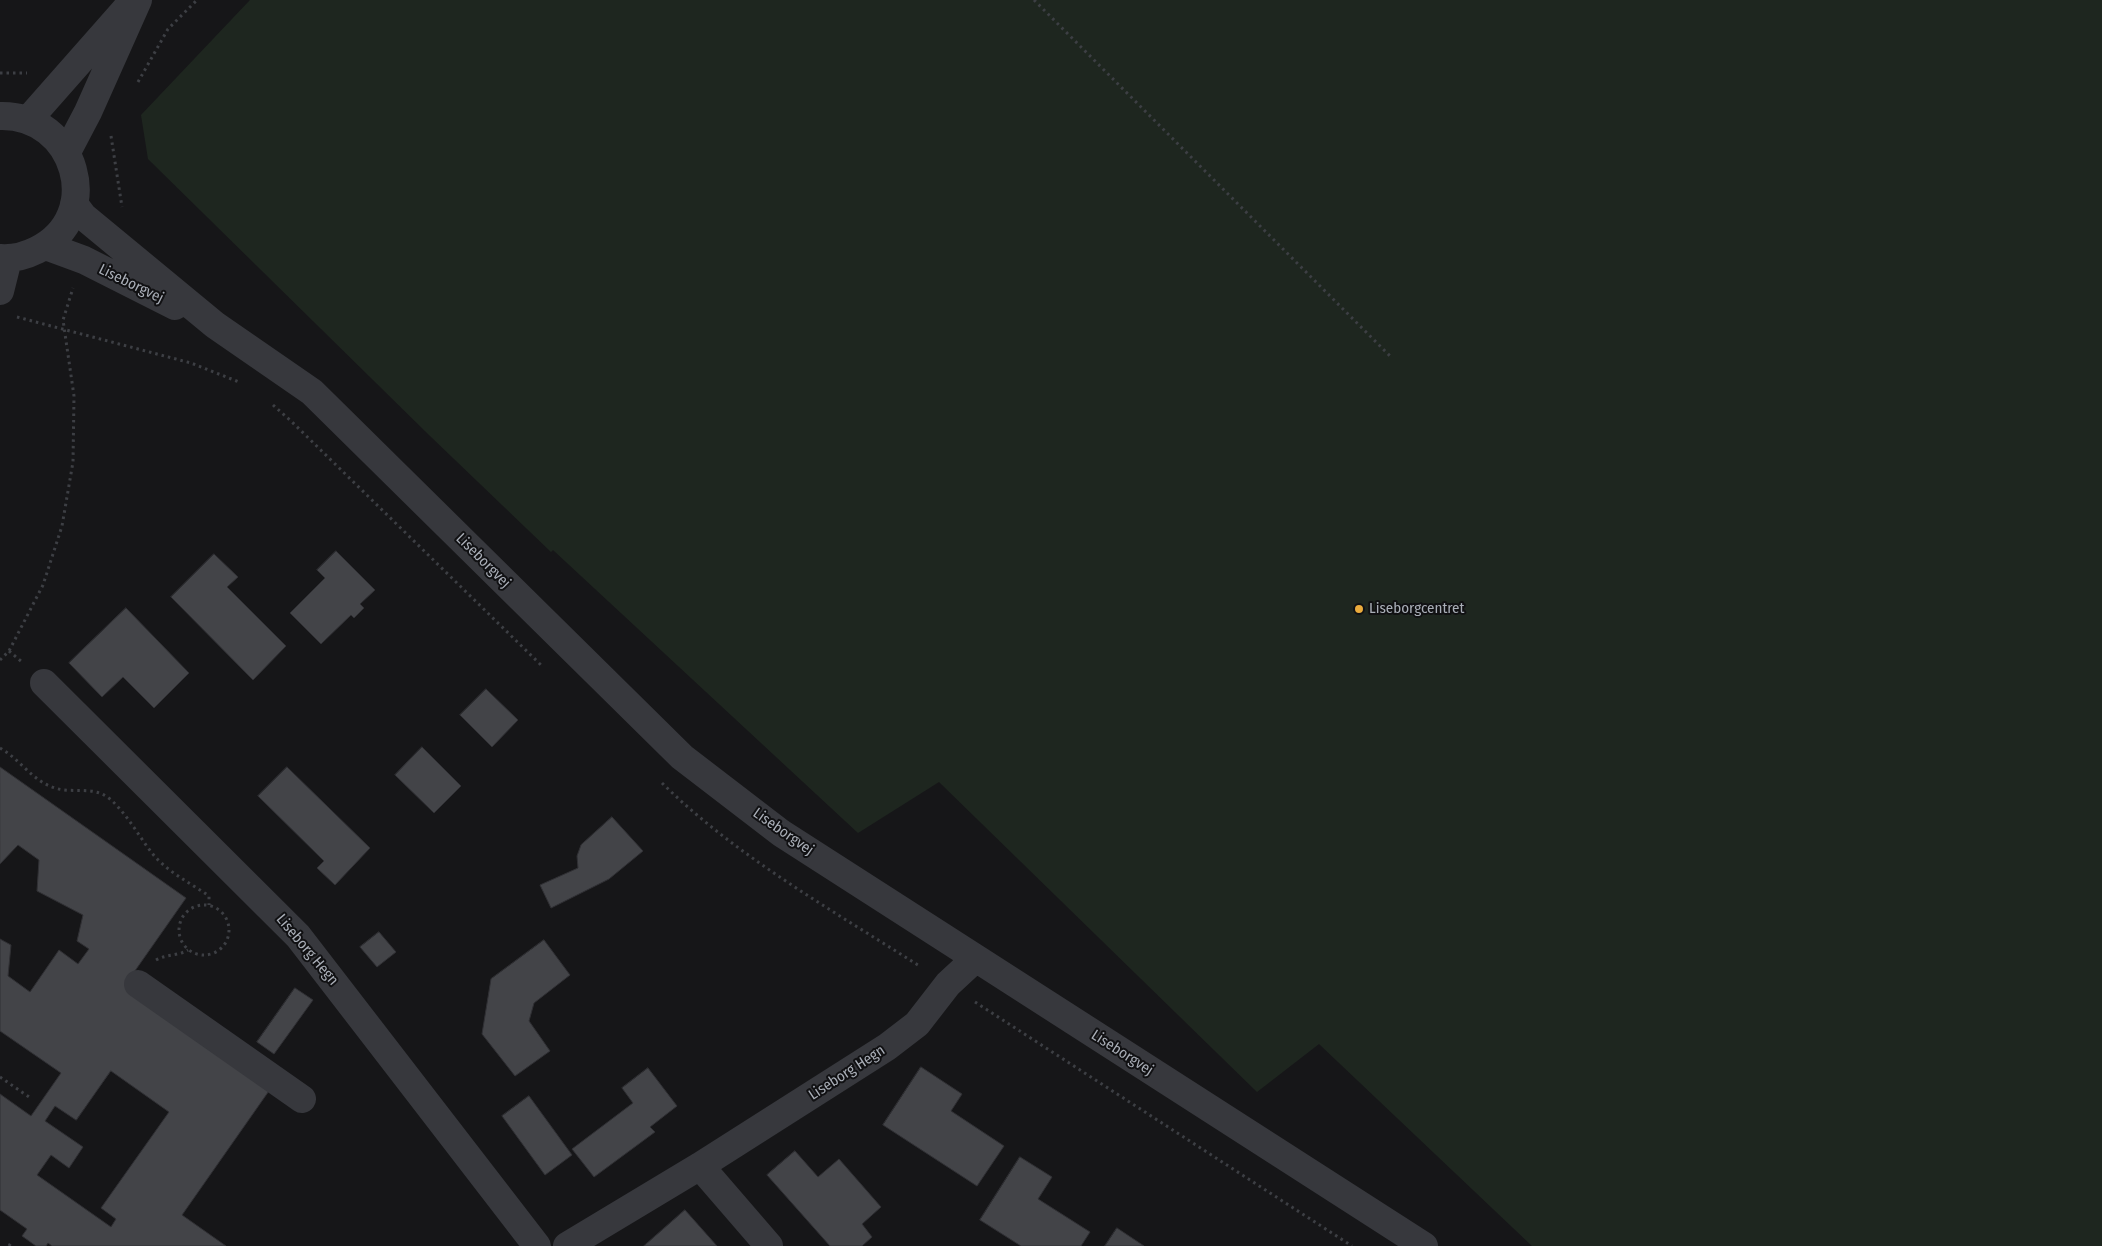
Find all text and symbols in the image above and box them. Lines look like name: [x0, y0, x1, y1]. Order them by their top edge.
street label: Liseborgvej: [96, 261, 166, 307]
street label: Liseborgvej: [452, 530, 514, 592]
place label: Liseborgcentret: [1369, 600, 1464, 618]
marker: Liseborgcentret: [1353, 603, 1365, 615]
street label: Liseborgvej: [749, 805, 817, 859]
street label: Liseborg Hegn: [272, 911, 342, 989]
street label: Liseborgvej: [1088, 1026, 1156, 1080]
street label: Liseborg Hegn: [806, 1042, 888, 1104]

